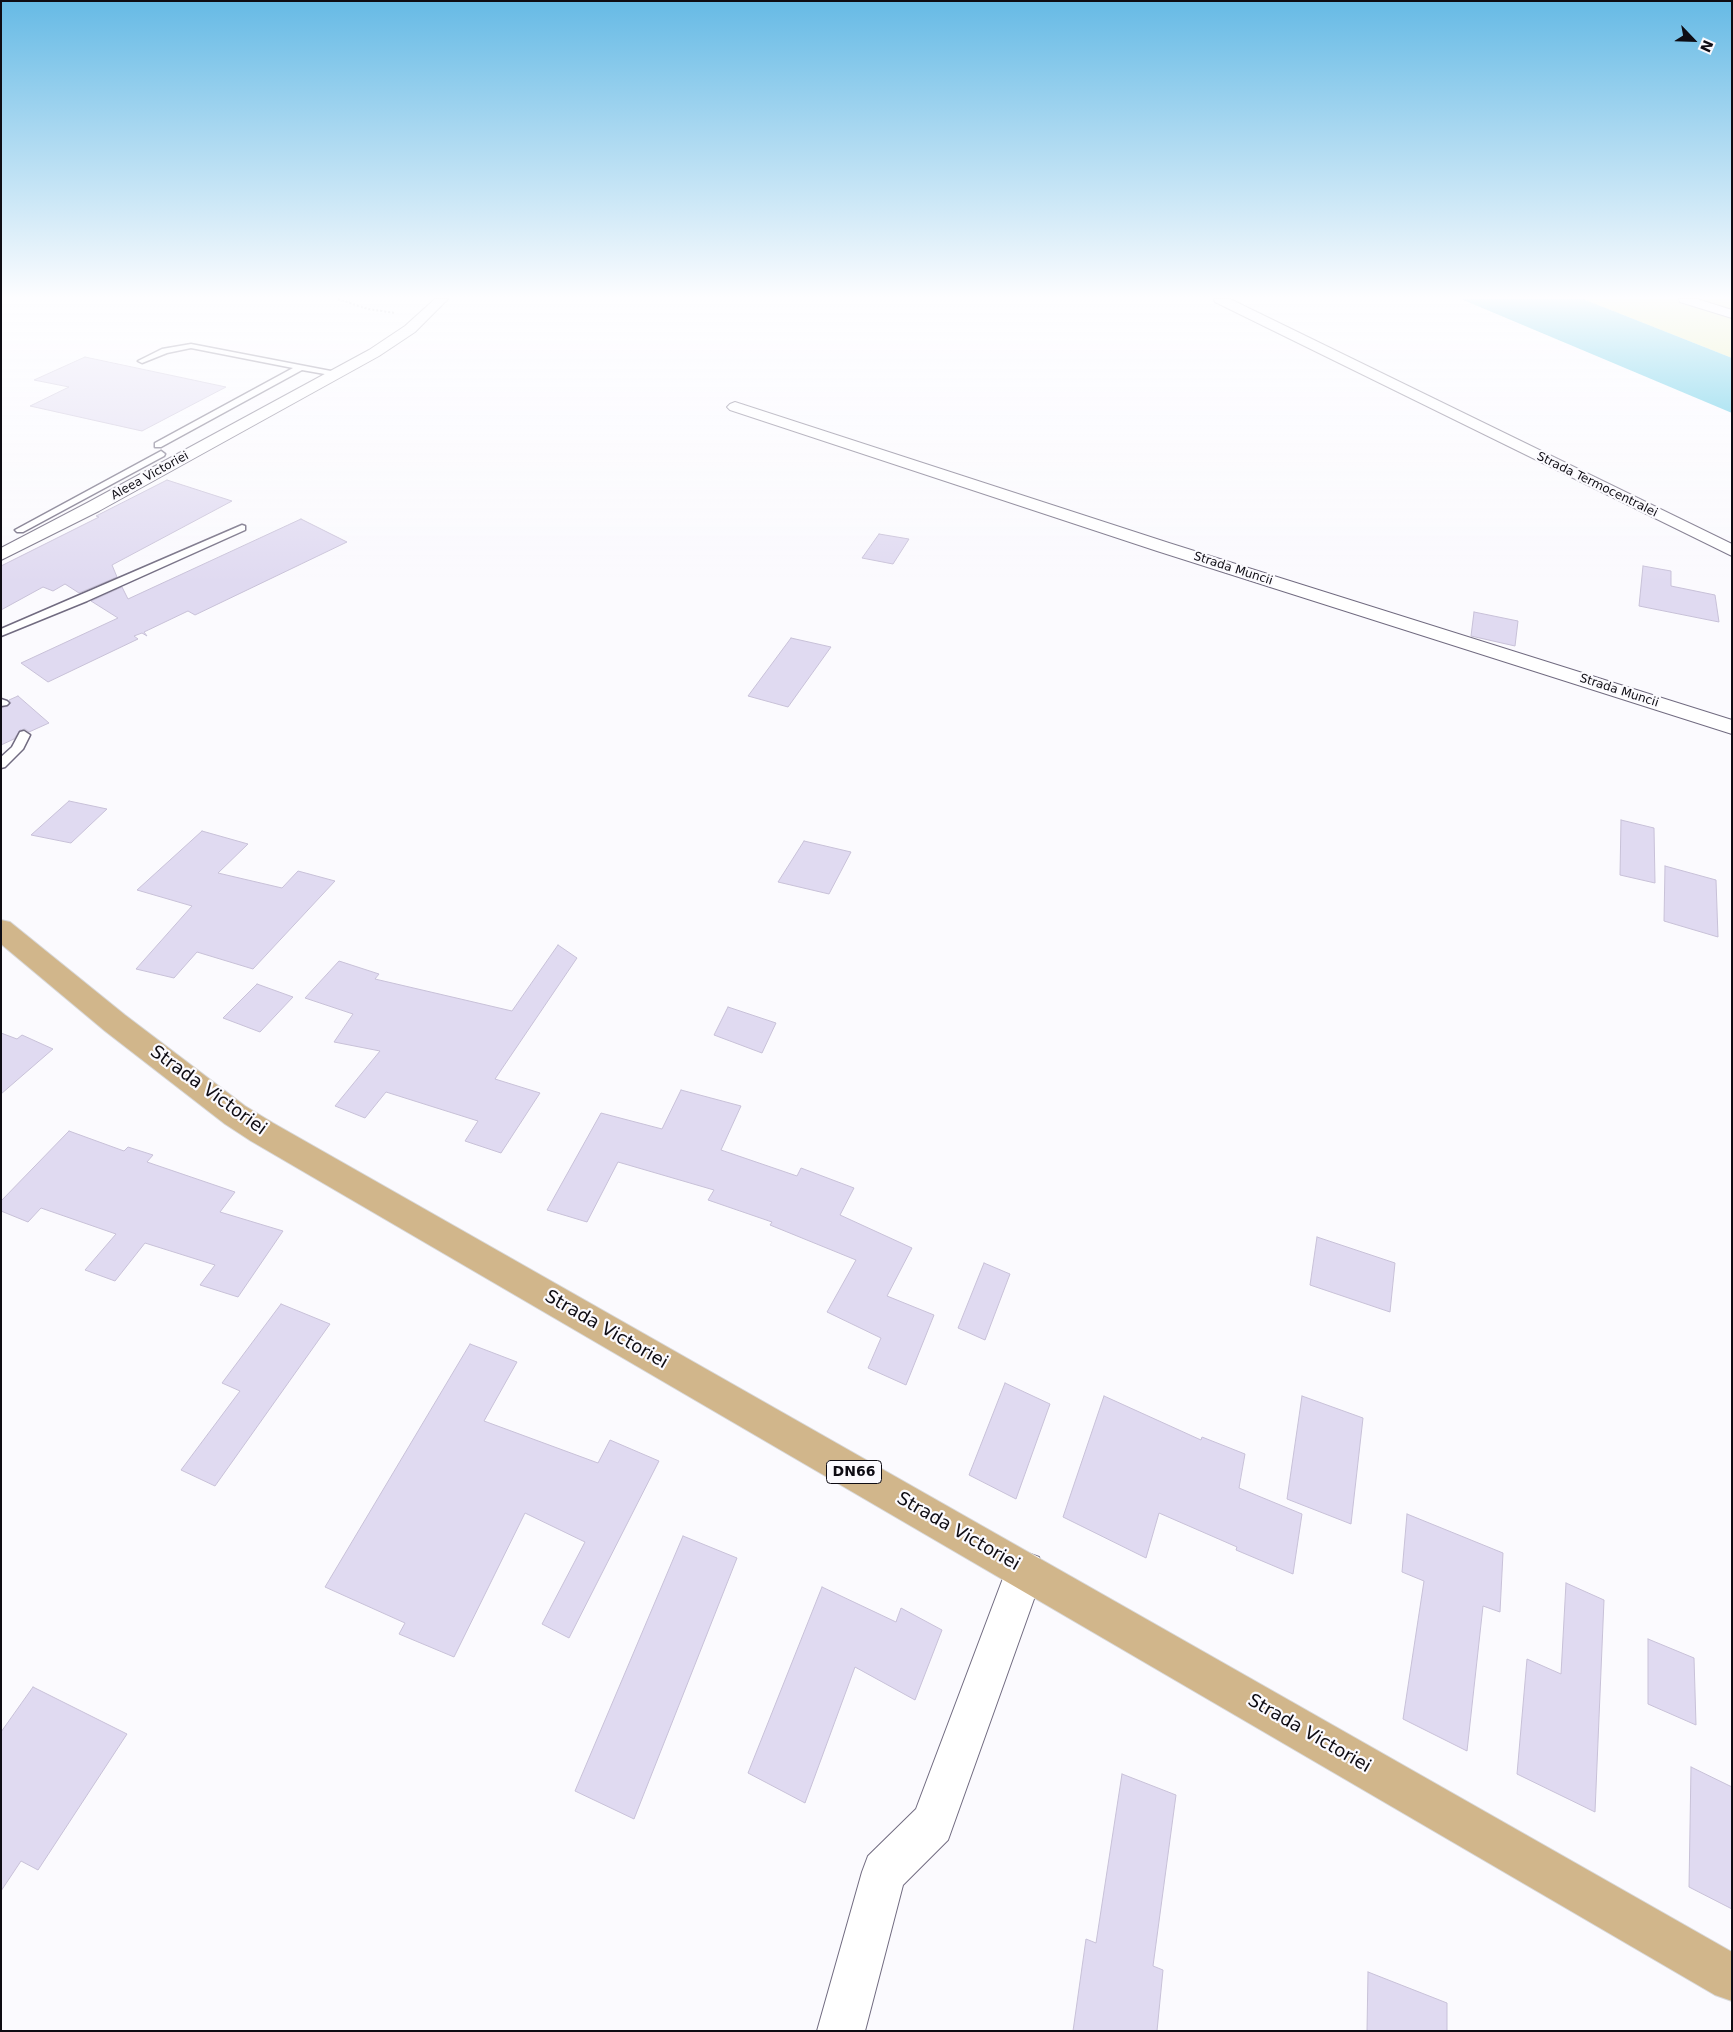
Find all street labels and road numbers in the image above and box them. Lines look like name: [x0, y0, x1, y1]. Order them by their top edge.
street label: Aleea Victoriei: [109, 449, 191, 503]
street label: Strada Termocentralei: [1534, 449, 1660, 521]
street label: Strada Muncii: [1192, 549, 1274, 589]
street label: Strada Muncii: [1578, 671, 1660, 711]
street label: Strada Victoriei: [146, 1042, 270, 1140]
street label: Strada Victoriei: [541, 1286, 671, 1374]
road number: DN66: [826, 1460, 882, 1484]
street label: Strada Victoriei: [893, 1488, 1023, 1576]
street label: Strada Victoriei: [1244, 1690, 1374, 1778]

